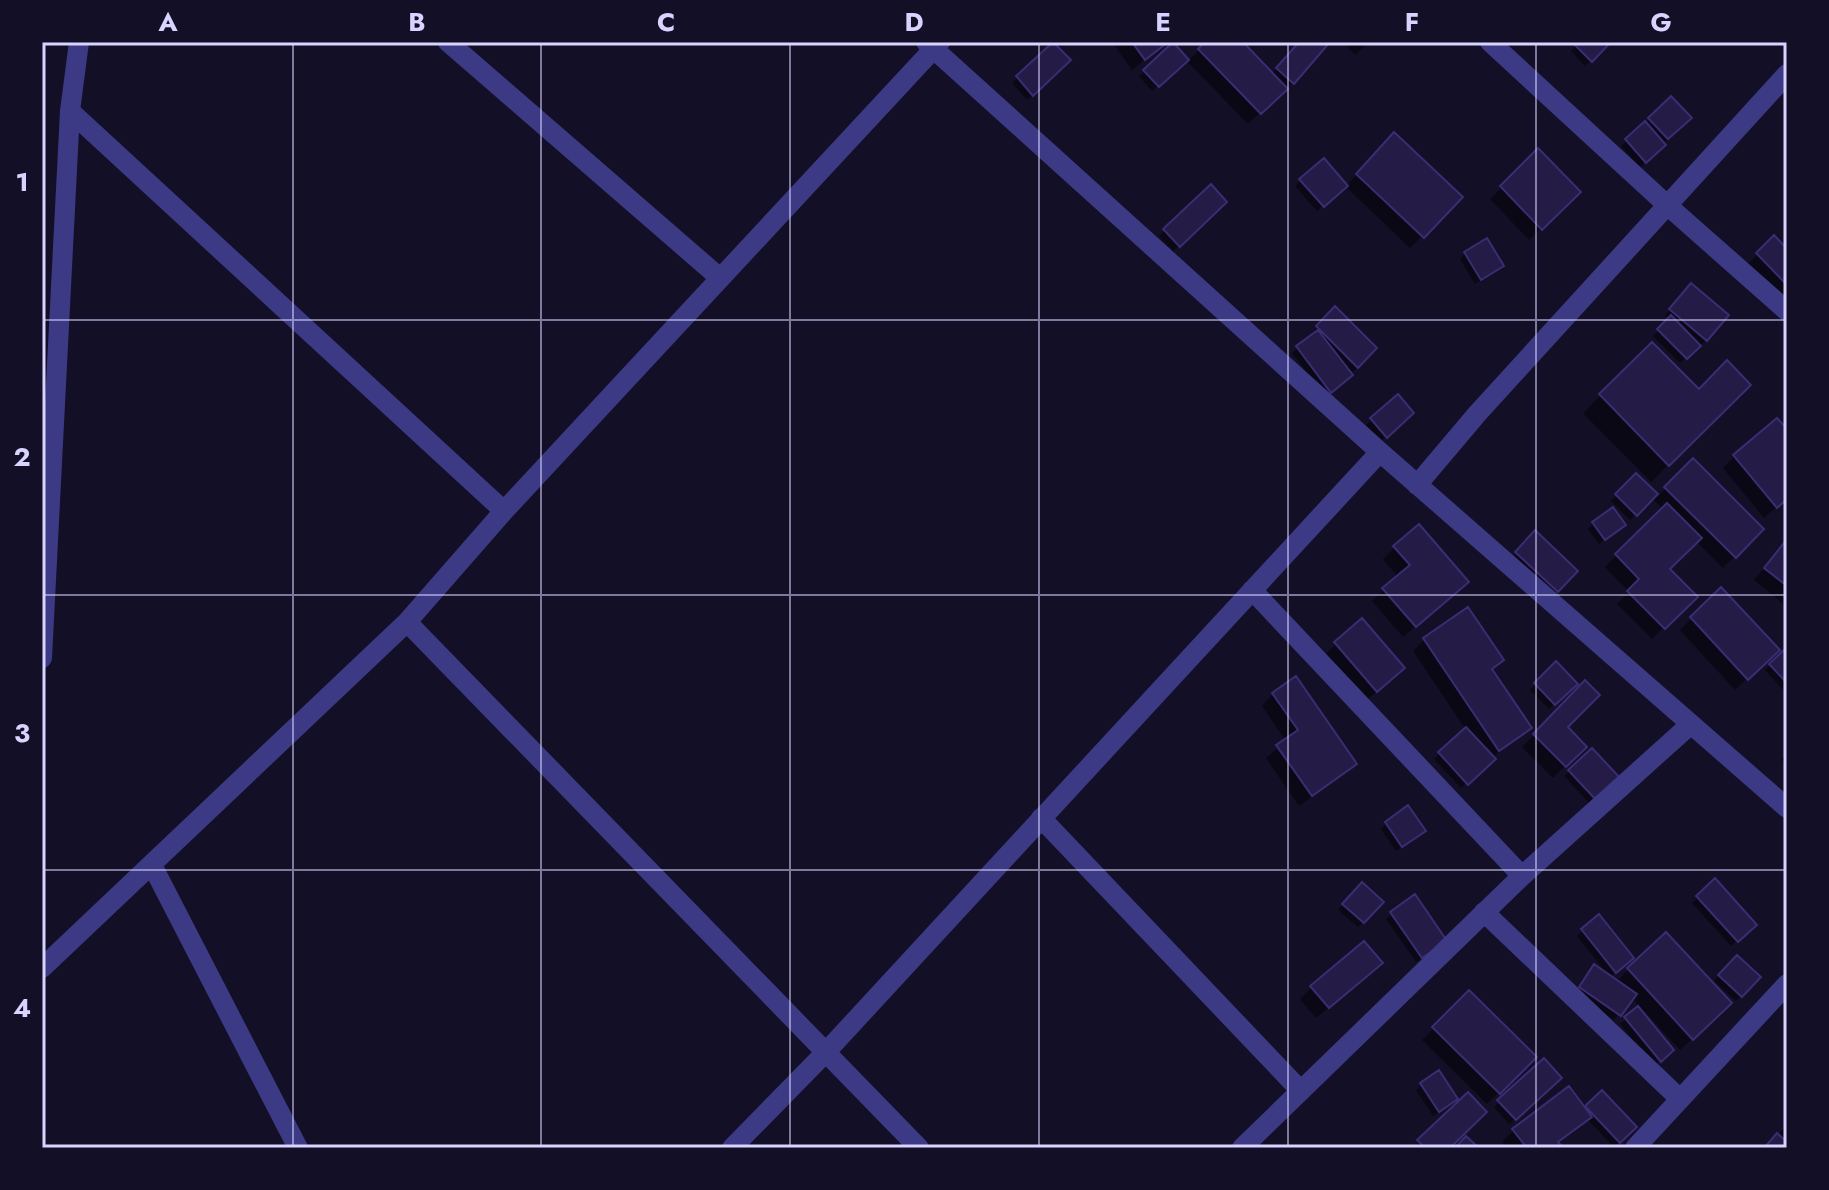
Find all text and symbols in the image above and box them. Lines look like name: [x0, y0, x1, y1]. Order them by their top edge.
text: A: [157, 3, 178, 41]
text: B: [408, 3, 426, 41]
text: C: [657, 3, 675, 41]
text: D: [904, 3, 924, 41]
text: E: [1155, 3, 1171, 41]
text: F: [1405, 3, 1419, 41]
text: G: [1650, 3, 1672, 41]
text: 1: [15, 163, 29, 201]
text: 2: [13, 438, 31, 476]
text: 3: [14, 714, 30, 752]
text: 4: [13, 989, 31, 1027]

